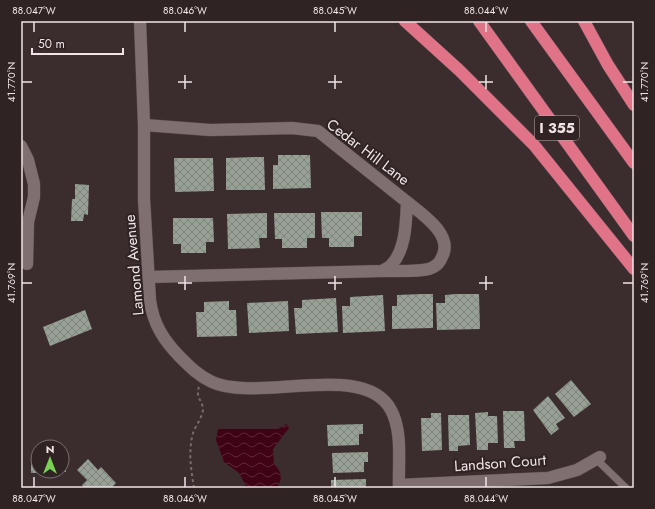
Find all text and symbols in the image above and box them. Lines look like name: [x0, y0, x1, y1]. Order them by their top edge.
text: 88.047°W: [12, 3, 56, 18]
text: 88.046°W: [163, 3, 207, 18]
text: 88.045°W: [313, 3, 357, 18]
text: 88.044°W: [464, 3, 508, 18]
scale bar: [32, 30, 123, 56]
text: 50 m: [38, 35, 65, 53]
text: 41.770°N: [4, 62, 19, 102]
text: 41.770°N: [637, 62, 652, 102]
street label: Cedar Hill Lane: [322, 113, 414, 191]
road number: I 355: [535, 116, 579, 140]
street label: Lamond Avenue: [119, 213, 149, 317]
text: 41.769°N: [4, 263, 19, 303]
text: 41.769°N: [637, 263, 652, 303]
north arrow: [30, 439, 70, 479]
text: N: [46, 441, 54, 457]
street label: Landson Court: [453, 449, 547, 477]
text: 88.047°W: [12, 491, 56, 506]
text: 88.046°W: [163, 491, 207, 506]
text: 88.045°W: [313, 491, 357, 506]
text: 88.044°W: [464, 491, 508, 506]

